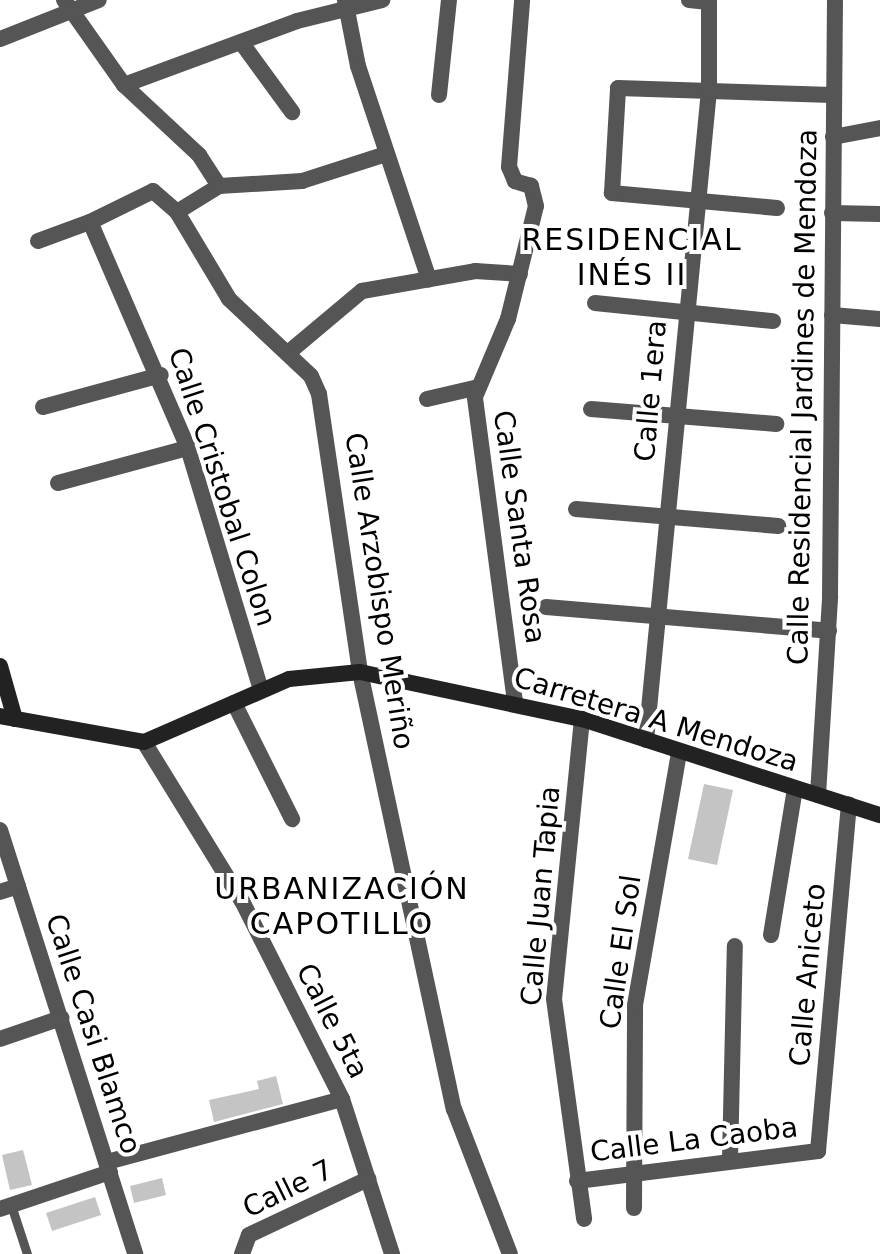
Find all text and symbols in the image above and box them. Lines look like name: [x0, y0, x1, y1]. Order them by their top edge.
street label: Calle Residencial Jardines de Mendoza: [782, 129, 824, 665]
district label: RESIDENCIAL INÉS II: [521, 222, 743, 292]
street label: Calle 1era: [628, 319, 674, 463]
street label: Calle Cristobal Colon: [161, 343, 283, 631]
street label: Calle Santa Rosa: [486, 408, 552, 646]
street label: Calle Arzobispo Meriño: [337, 430, 421, 752]
street label: Carretera A Mendoza: [510, 661, 802, 779]
street label: Calle Juan Tapia: [515, 785, 567, 1007]
district label: URBANIZACIÓN CAPOTILLO: [214, 871, 470, 942]
street label: Calle El Sol: [594, 873, 648, 1031]
street label: Calle Aniceto: [783, 882, 833, 1068]
street label: Calle Casi Blamco: [38, 910, 148, 1158]
street label: Calle 5ta: [289, 958, 375, 1084]
street label: Calle La Caoba: [588, 1111, 800, 1169]
street label: Calle 7: [237, 1153, 339, 1225]

